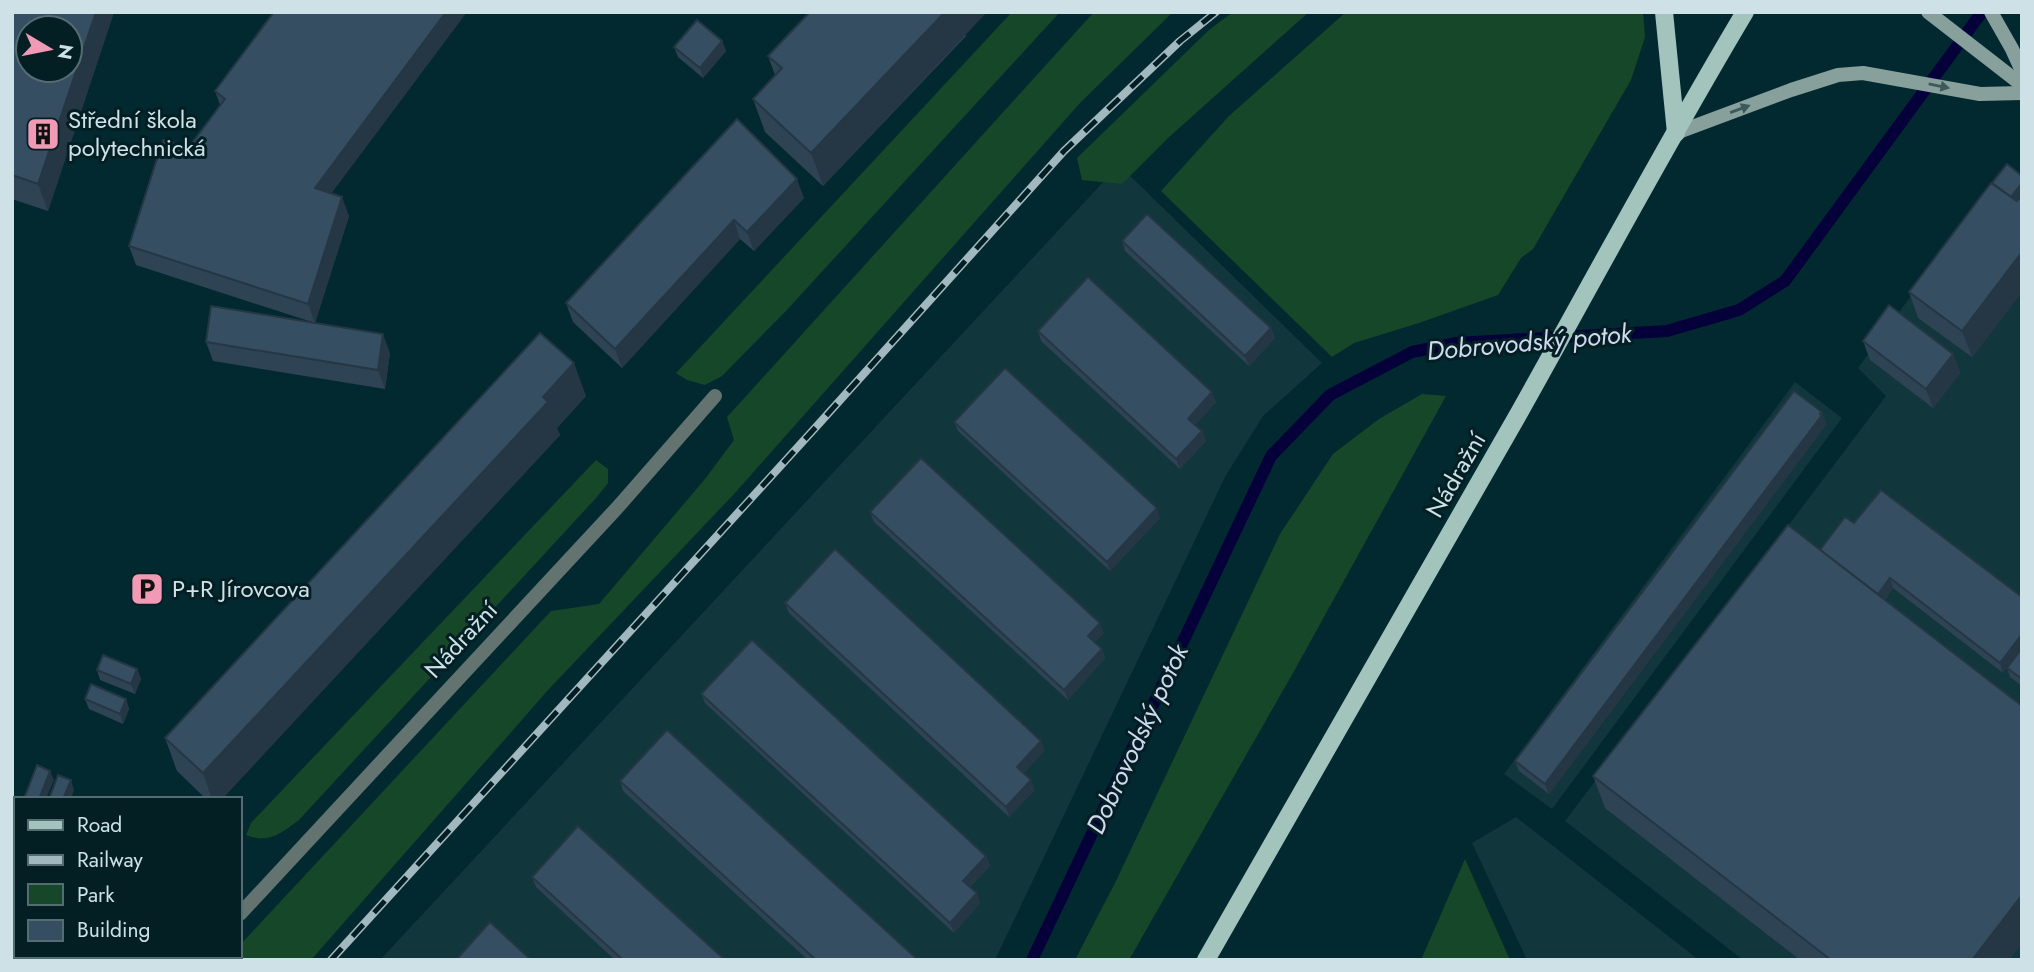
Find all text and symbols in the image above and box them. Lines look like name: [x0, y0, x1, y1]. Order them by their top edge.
north arrow: [14, 14, 84, 84]
text: N: [51, 42, 80, 62]
one-way arrow: [1928, 81, 1950, 92]
place label: Střední škola polytechnická: [68, 102, 206, 165]
one-way arrow: [1729, 103, 1750, 114]
building icon: Střední škola polytechnická: [24, 115, 62, 153]
water label: Dobrovodský potok: [1425, 314, 1635, 370]
street label: Nádražní: [1417, 425, 1494, 524]
parking icon: P+R Jírovcova: [128, 570, 166, 608]
place label: P+R Jírovcova: [172, 571, 310, 606]
street label: Nádražní: [416, 593, 506, 686]
water label: Dobrovodský potok: [1076, 636, 1198, 840]
legend: [14, 797, 242, 958]
text: Road: [77, 810, 122, 840]
text: Railway: [77, 845, 143, 875]
text: Park: [77, 880, 115, 910]
text: Building: [77, 915, 150, 945]

